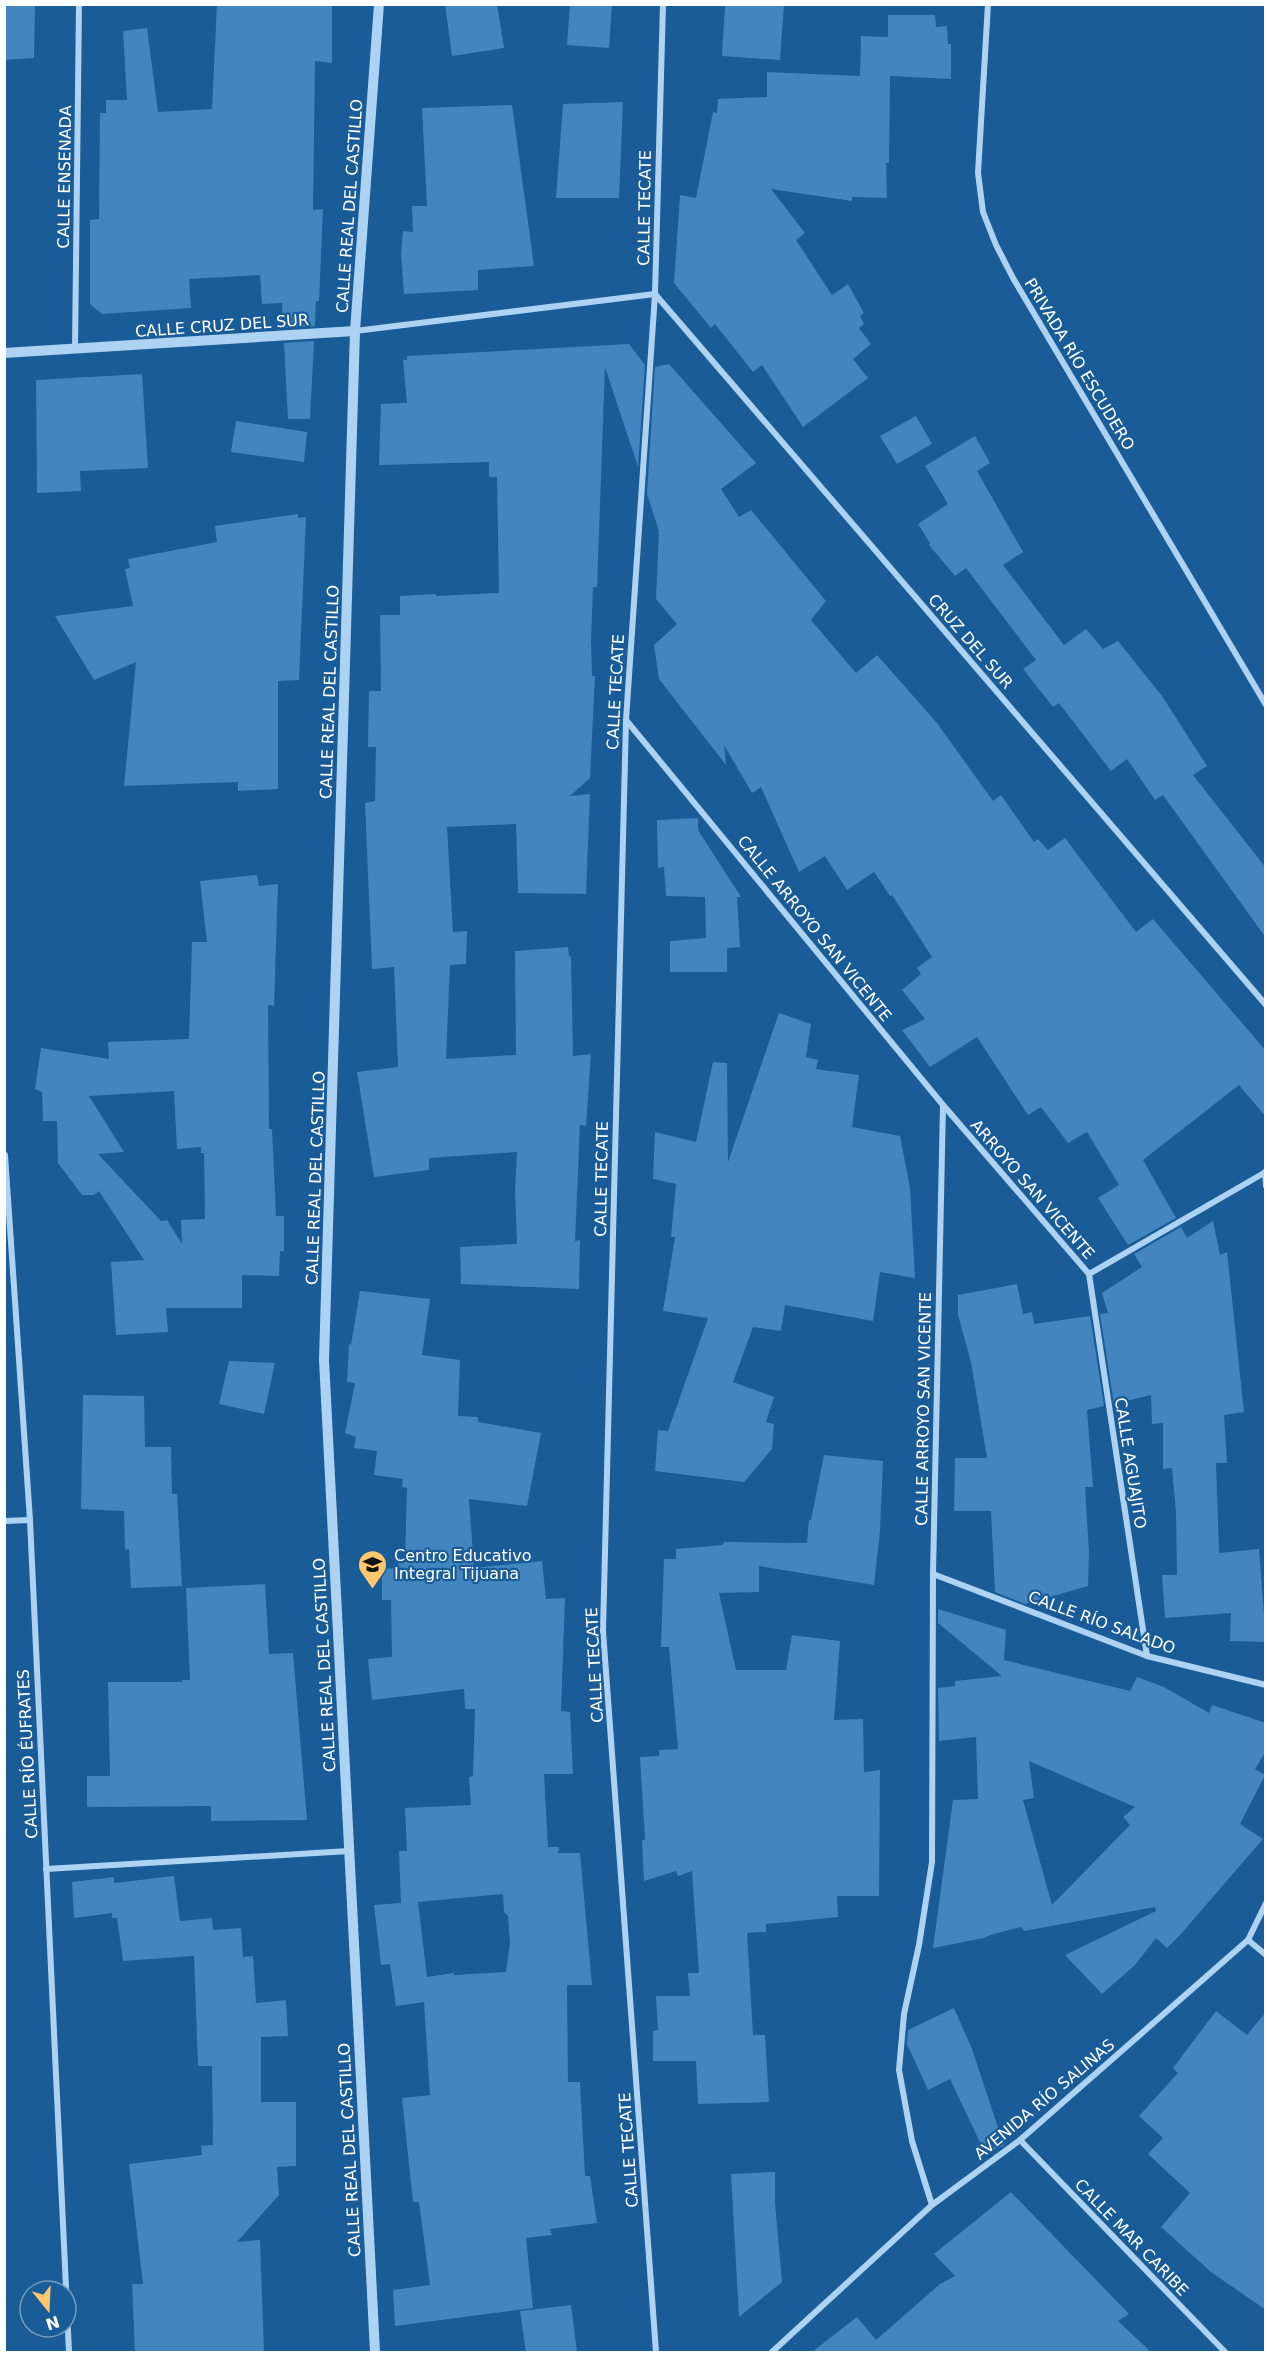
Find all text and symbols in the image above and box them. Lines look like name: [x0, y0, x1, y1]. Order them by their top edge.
street label: CALLE REAL DEL CASTILLO: [333, 98, 366, 314]
street label: CALLE ENSENADA: [54, 105, 75, 249]
street label: CALLE TECATE: [634, 150, 655, 266]
street label: PRIVADA RÍO ESCUDERO: [1021, 275, 1139, 454]
street label: CALLE CRUZ DEL SUR: [134, 310, 310, 341]
street label: CALLE REAL DEL CASTILLO: [316, 585, 343, 799]
street label: CRUZ DEL SUR: [924, 590, 1017, 693]
street label: CALLE TECATE: [603, 634, 628, 750]
street label: CALLE ARROYO SAN VICENTE: [734, 831, 896, 1025]
street label: CALLE REAL DEL CASTILLO: [302, 1071, 329, 1285]
street label: ARROYO SAN VICENTE: [967, 1116, 1098, 1263]
street label: CALLE TECATE: [591, 1121, 612, 1237]
street label: CALLE ARROYO SAN VICENTE: [912, 1292, 935, 1526]
street label: CALLE AGUAJITO: [1111, 1396, 1150, 1530]
place label: Centro Educativo Integral Tijuana: [394, 1546, 532, 1583]
school or university icon: Centro Educativo Integral Tijuana: [357, 1548, 389, 1590]
street label: CALLE REAL DEL CASTILLO: [309, 1557, 340, 1773]
street label: CALLE RÍO SALADO: [1026, 1587, 1178, 1658]
street label: CALLE TECATE: [582, 1607, 607, 1723]
street label: CALLE RÍO ÉUFRATES: [14, 1669, 41, 1839]
street label: AVENIDA RÍO SALINAS: [970, 2035, 1118, 2164]
street label: CALLE REAL DEL CASTILLO: [334, 2042, 365, 2258]
street label: CALLE TECATE: [615, 2092, 642, 2208]
street label: CALLE MAR CARIBE: [1071, 2175, 1192, 2300]
north arrow: [18, 2279, 78, 2339]
text: N: [43, 2312, 62, 2334]

